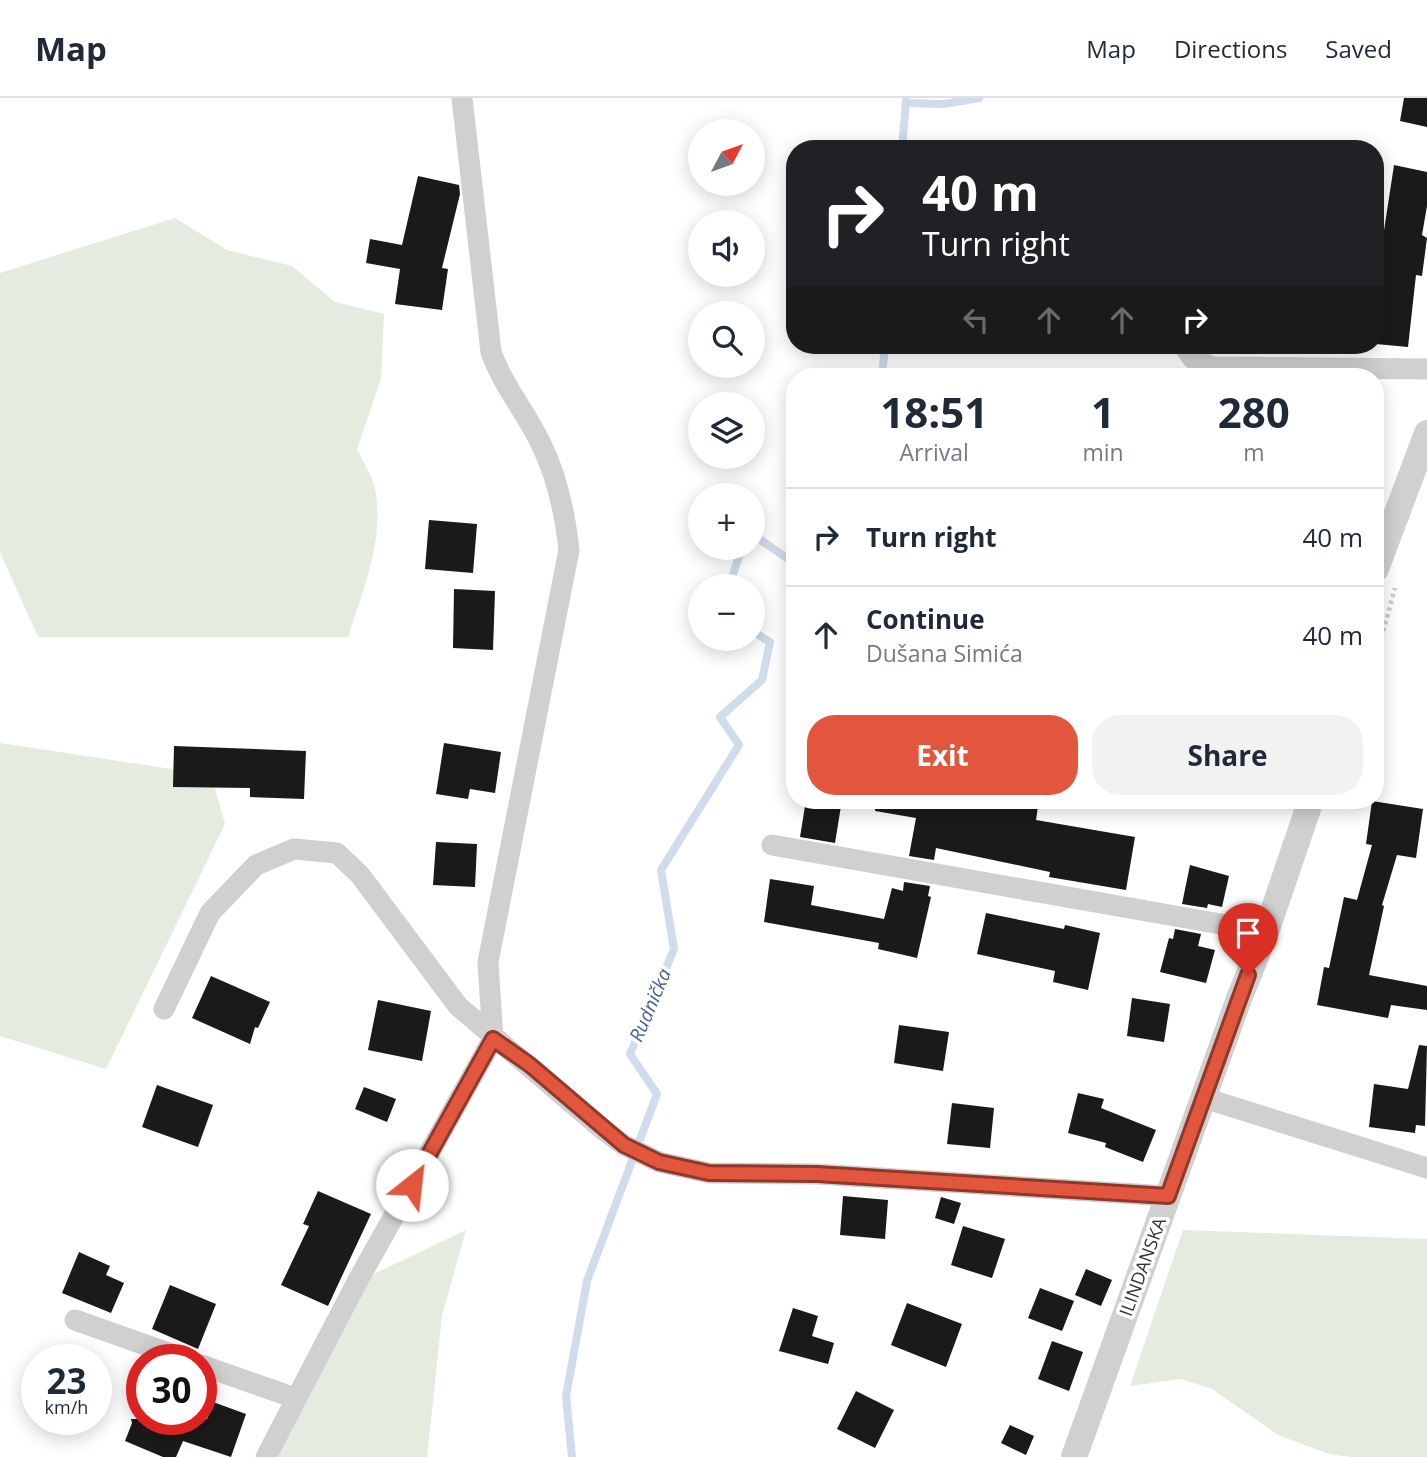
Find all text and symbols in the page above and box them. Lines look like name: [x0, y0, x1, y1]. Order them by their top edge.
text: Map: [35, 26, 107, 71]
text: Map: [1086, 32, 1136, 65]
text: Directions: [1174, 32, 1287, 65]
text: Saved: [1325, 32, 1392, 65]
north arrow: [688, 119, 765, 196]
map controls: [688, 119, 765, 651]
text: 40 m: [922, 159, 1039, 225]
icon: right: [807, 168, 898, 259]
button: sound: [688, 210, 765, 287]
text: Turn right: [922, 222, 1070, 265]
button: search: [688, 301, 765, 378]
icon: left: [957, 301, 995, 339]
icon: ahead: [1030, 301, 1068, 339]
icon: ahead: [1103, 301, 1141, 339]
icon: right: [1176, 301, 1214, 339]
text: 18:51: [880, 383, 988, 440]
text: 1: [1091, 383, 1115, 440]
text: 280: [1218, 383, 1290, 440]
button: layers: [688, 392, 765, 469]
text: Arrival: [900, 436, 969, 468]
text: min: [1082, 436, 1124, 468]
text: m: [1243, 436, 1264, 468]
button: +: [688, 483, 765, 560]
icon: right: [807, 518, 845, 556]
text: Turn right: [866, 519, 997, 555]
text: 40 m: [1302, 519, 1363, 555]
button: −: [688, 574, 765, 651]
text: Continue: [866, 601, 985, 637]
icon: ahead: [807, 616, 845, 654]
text: 40 m: [1302, 617, 1363, 653]
text: Dušana Simića: [866, 637, 1023, 669]
button: Exit: [807, 715, 1078, 795]
button: Share: [1092, 715, 1363, 795]
pin: [1218, 903, 1278, 975]
icon: arrive: [1229, 914, 1267, 952]
water label: Rudnička: [623, 964, 677, 1046]
position arrow: [375, 1148, 449, 1222]
street label: ILINDANSKA: [1113, 1213, 1171, 1319]
speed limit sign: 30: [126, 1344, 217, 1435]
text: 23: [46, 1357, 87, 1404]
text: km/h: [45, 1395, 88, 1419]

